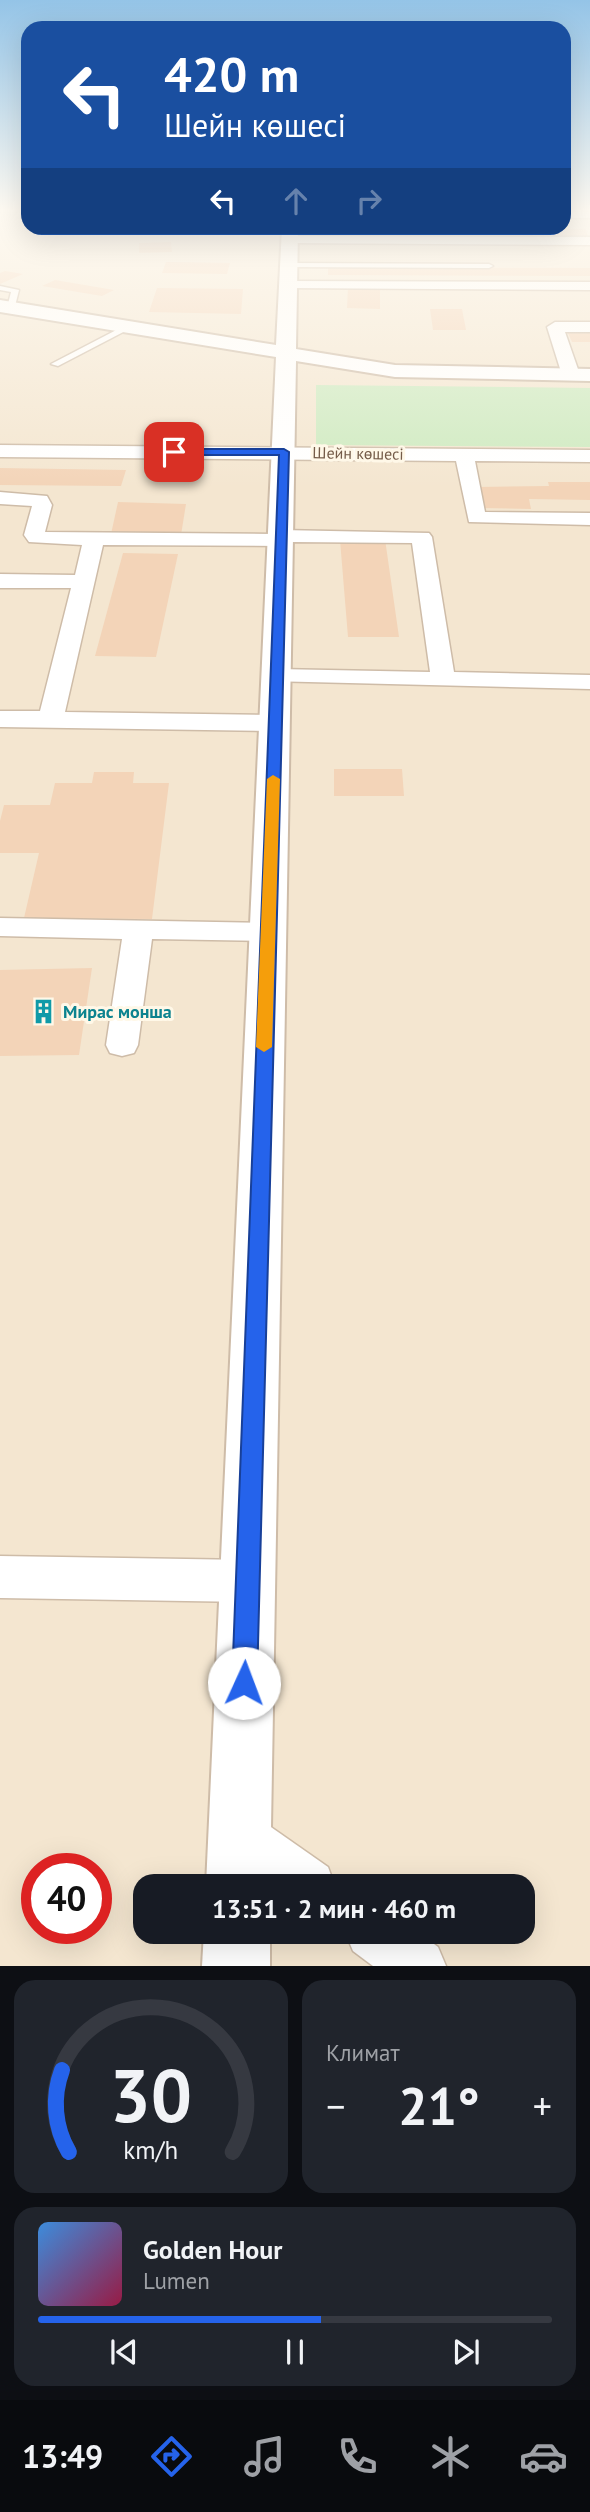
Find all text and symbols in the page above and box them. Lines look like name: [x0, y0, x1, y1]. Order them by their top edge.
text: 420 m: [164, 42, 299, 106]
icon: left: [49, 49, 140, 140]
text: Шейн көшесі: [164, 104, 346, 146]
icon: left: [204, 182, 242, 220]
icon: ahead: [277, 182, 315, 220]
icon: right: [350, 182, 388, 220]
pin: [144, 422, 204, 482]
icon: arrive: [155, 433, 193, 471]
street label: Шейн көшесі: [312, 442, 404, 464]
building icon: Мирас монша: [29, 998, 57, 1026]
place label: Мирас монша: [63, 1000, 172, 1023]
position arrow: [207, 1646, 281, 1720]
speed limit sign: 40: [21, 1853, 112, 1944]
text: 13:51 · 2 мин · 460 m: [212, 1892, 456, 1925]
text: Климат: [326, 2038, 400, 2067]
text: 30: [110, 2049, 192, 2143]
text: 21°: [398, 2072, 480, 2139]
text: −: [326, 2081, 345, 2130]
text: +: [533, 2081, 552, 2130]
text: km/h: [124, 2134, 178, 2166]
text: Golden Hour: [143, 2233, 282, 2266]
text: Lumen: [143, 2266, 210, 2295]
icon: previous: [105, 2333, 143, 2371]
icon: pause: [276, 2333, 314, 2371]
icon: next: [447, 2333, 485, 2371]
icon: directions: [147, 2432, 196, 2481]
icon: music: [240, 2432, 289, 2481]
icon: phone: [333, 2432, 382, 2481]
icon: climate: [426, 2432, 475, 2481]
icon: car: [519, 2432, 568, 2481]
text: 13:49: [22, 2435, 103, 2477]

